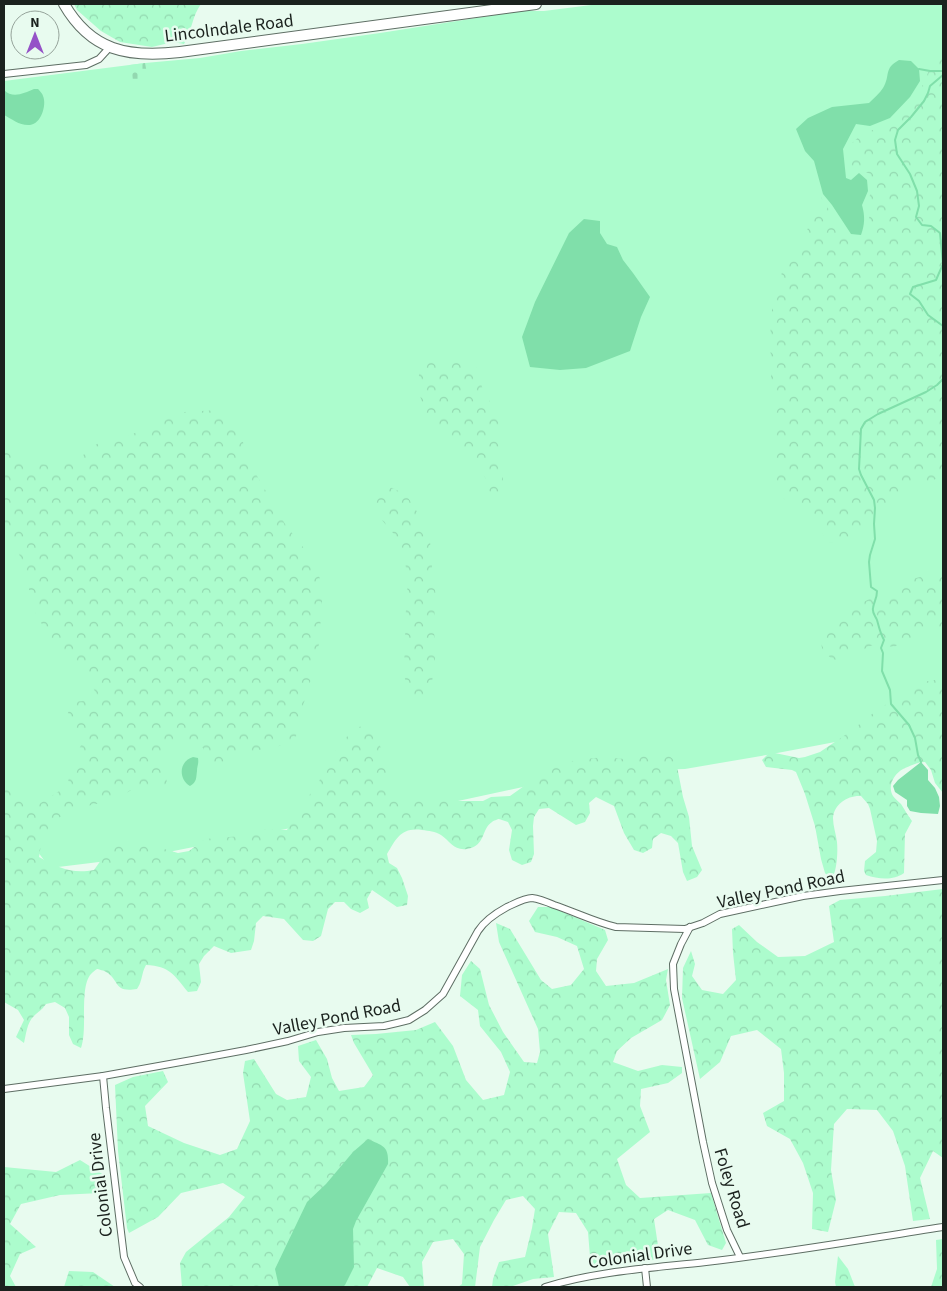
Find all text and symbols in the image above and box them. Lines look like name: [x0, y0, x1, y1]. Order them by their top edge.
street label: Lincolndale Road: [163, 8, 295, 49]
north arrow: [10, 10, 60, 60]
text: N: [30, 13, 40, 33]
street label: Valley Pond Road: [715, 864, 847, 915]
street label: Valley Pond Road: [271, 993, 403, 1042]
street label: Colonial Drive: [82, 1131, 119, 1239]
street label: Foley Road: [707, 1145, 756, 1231]
street label: Colonial Drive: [586, 1236, 694, 1275]

